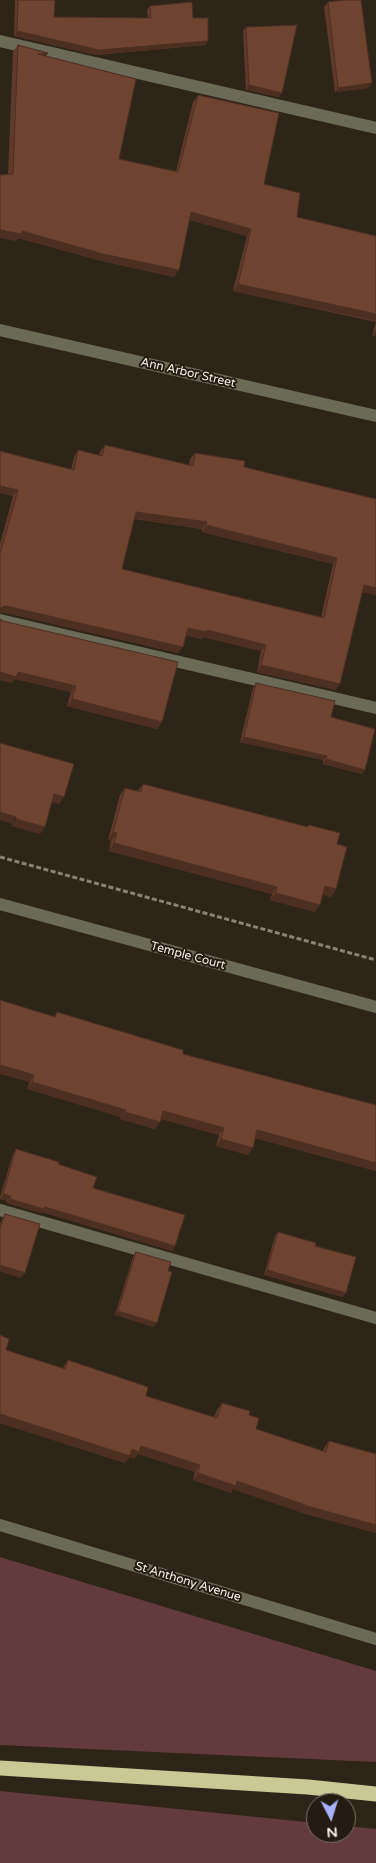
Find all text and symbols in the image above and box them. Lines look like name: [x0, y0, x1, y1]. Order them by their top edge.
street label: Ann Arbor Street: [139, 355, 237, 391]
street label: Temple Court: [149, 939, 227, 973]
street label: St Anthony Avenue: [133, 1559, 243, 1605]
north arrow: [306, 1793, 356, 1843]
text: N: [326, 1823, 339, 1841]

